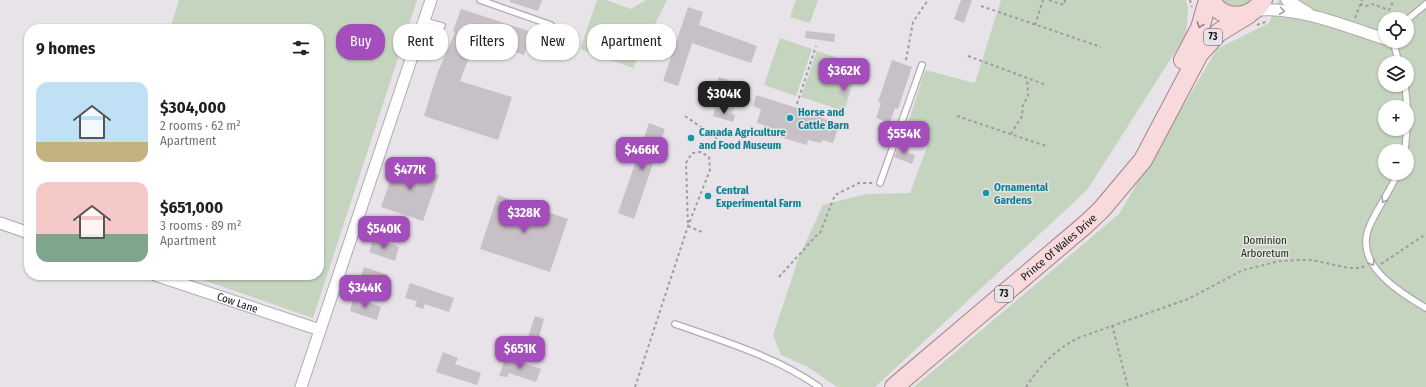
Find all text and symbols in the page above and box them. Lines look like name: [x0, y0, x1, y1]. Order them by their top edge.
one-way arrow: [1279, 6, 1285, 15]
map controls: [1378, 12, 1414, 180]
button: locate: [1378, 12, 1414, 48]
one-way arrow: [1197, 22, 1205, 29]
chip: Buy: [336, 24, 385, 60]
chip: Rent: [393, 24, 448, 60]
chip: Filters: [456, 24, 518, 60]
chip: New: [526, 24, 579, 60]
chip: Apartment: [587, 24, 676, 60]
road number: 73: [1204, 29, 1222, 45]
icon: filters: [290, 37, 312, 59]
text: 9 homes: [36, 38, 95, 59]
button: layers: [1378, 56, 1414, 92]
pin: $362K: [816, 58, 872, 92]
text: $362K: [828, 63, 860, 78]
pin: $304K: [696, 81, 752, 115]
text: $304K: [707, 86, 741, 101]
text: $304,000: [160, 97, 226, 118]
icon: home: [68, 98, 116, 146]
button: +: [1378, 100, 1414, 136]
place label: Horse and Cattle Barn: [798, 106, 849, 132]
marker: Horse and Cattle Barn: [785, 113, 795, 123]
text: 2 rooms · 62 m²: [160, 118, 241, 133]
pin: $554K: [876, 121, 932, 155]
place label: Canada Agriculture and Food Museum: [699, 126, 786, 152]
text: $554K: [887, 126, 921, 141]
text: Apartment: [160, 133, 216, 148]
marker: Canada Agriculture and Food Museum: [686, 133, 696, 143]
pin: $466K: [614, 137, 670, 171]
text: $466K: [625, 142, 659, 157]
button: −: [1378, 144, 1414, 180]
pin: $477K: [382, 157, 438, 191]
text: $477K: [394, 162, 426, 177]
place label: Ornamental Gardens: [994, 181, 1049, 207]
place label: Central Experimental Farm: [716, 184, 801, 210]
marker: Ornamental Gardens: [981, 188, 991, 198]
marker: Central Experimental Farm: [703, 191, 713, 201]
one-way arrow: [1381, 195, 1388, 203]
text: $651,000: [160, 197, 223, 218]
icon: home: [68, 198, 116, 246]
pin: $328K: [496, 200, 552, 234]
text: $328K: [508, 205, 540, 220]
street label: Prince Of Wales Drive: [1018, 211, 1099, 283]
pin: $540K: [356, 216, 412, 250]
text: 3 rooms · 89 m²: [160, 218, 242, 233]
text: $540K: [367, 221, 401, 236]
text: Apartment: [160, 233, 216, 248]
park label: Dominion Arboretum: [1241, 234, 1289, 260]
one-way arrow: [1368, 259, 1375, 266]
pin: $344K: [337, 275, 393, 309]
text: $344K: [348, 280, 382, 295]
road number: 73: [995, 286, 1013, 302]
street label: Cow Lane: [215, 290, 260, 315]
pin: $651K: [492, 336, 548, 370]
text: $651K: [504, 341, 536, 356]

